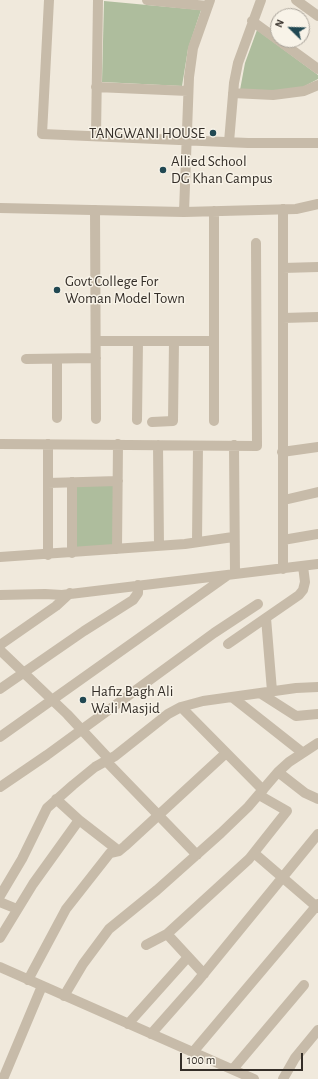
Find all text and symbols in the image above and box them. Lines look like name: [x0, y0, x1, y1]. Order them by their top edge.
north arrow: [270, 8, 310, 48]
text: N: [273, 18, 286, 29]
place label: TANGWANI HOUSE: [89, 124, 205, 142]
marker: TANGWANI HOUSE: [208, 128, 218, 138]
place label: Allied School DG Khan Campus: [171, 152, 273, 187]
marker: Allied School DG Khan Campus: [158, 165, 168, 175]
place label: Govt College For Woman Model Town: [65, 272, 185, 307]
marker: Govt College For Woman Model Town: [52, 285, 62, 295]
place label: Hafiz Bagh Ali Wali Masjid: [91, 682, 173, 717]
marker: Hafiz Bagh Ali Wali Masjid: [78, 695, 88, 705]
scale bar: [182, 1045, 305, 1071]
text: 100 m: [187, 1054, 215, 1066]

